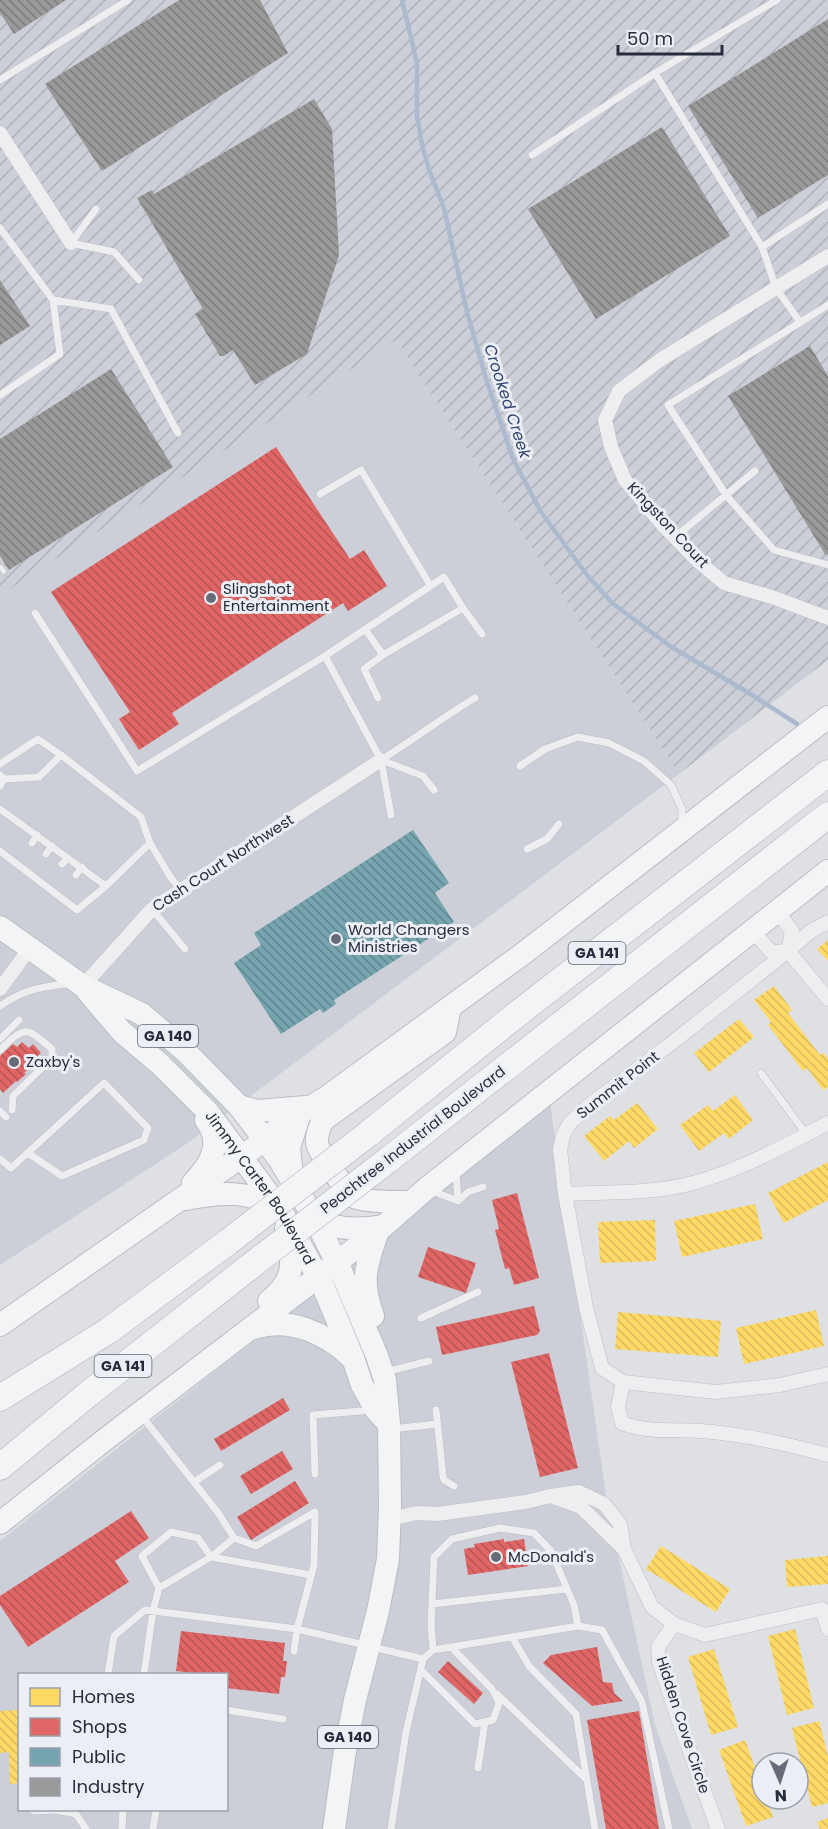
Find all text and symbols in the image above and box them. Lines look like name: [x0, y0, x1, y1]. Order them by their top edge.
scale bar: [618, 18, 722, 56]
text: 50 m: [627, 26, 673, 51]
water label: Crooked Creek: [478, 341, 537, 462]
street label: Kingston Court: [623, 477, 714, 572]
place label: Slingshot Entertainment: [223, 578, 329, 616]
marker: Slingshot Entertainment: [204, 591, 218, 605]
street label: Cash Court Northwest: [148, 809, 298, 916]
place label: World Changers Ministries: [348, 919, 470, 957]
marker: World Changers Ministries: [329, 932, 343, 946]
road number: GA 141: [568, 942, 626, 964]
road number: GA 140: [138, 1025, 198, 1047]
street label: Summit Point: [572, 1046, 663, 1124]
place label: Zaxby's: [26, 1051, 80, 1072]
marker: Zaxby's: [7, 1055, 21, 1069]
street label: Peachtree Industrial Boulevard: [316, 1061, 510, 1219]
street label: Jimmy Carter Boulevard: [200, 1106, 320, 1268]
road number: GA 141: [94, 1355, 152, 1377]
place label: McDonald's: [508, 1546, 594, 1567]
marker: McDonald's: [489, 1550, 503, 1564]
street label: Hidden Cove Circle: [651, 1654, 716, 1796]
legend: [18, 1673, 228, 1811]
text: Homes: [72, 1684, 135, 1709]
text: Shops: [72, 1714, 127, 1739]
road number: GA 140: [318, 1726, 378, 1748]
text: Public: [72, 1744, 126, 1769]
north arrow: [750, 1751, 810, 1811]
text: Industry: [72, 1774, 144, 1799]
text: N: [774, 1784, 787, 1807]

